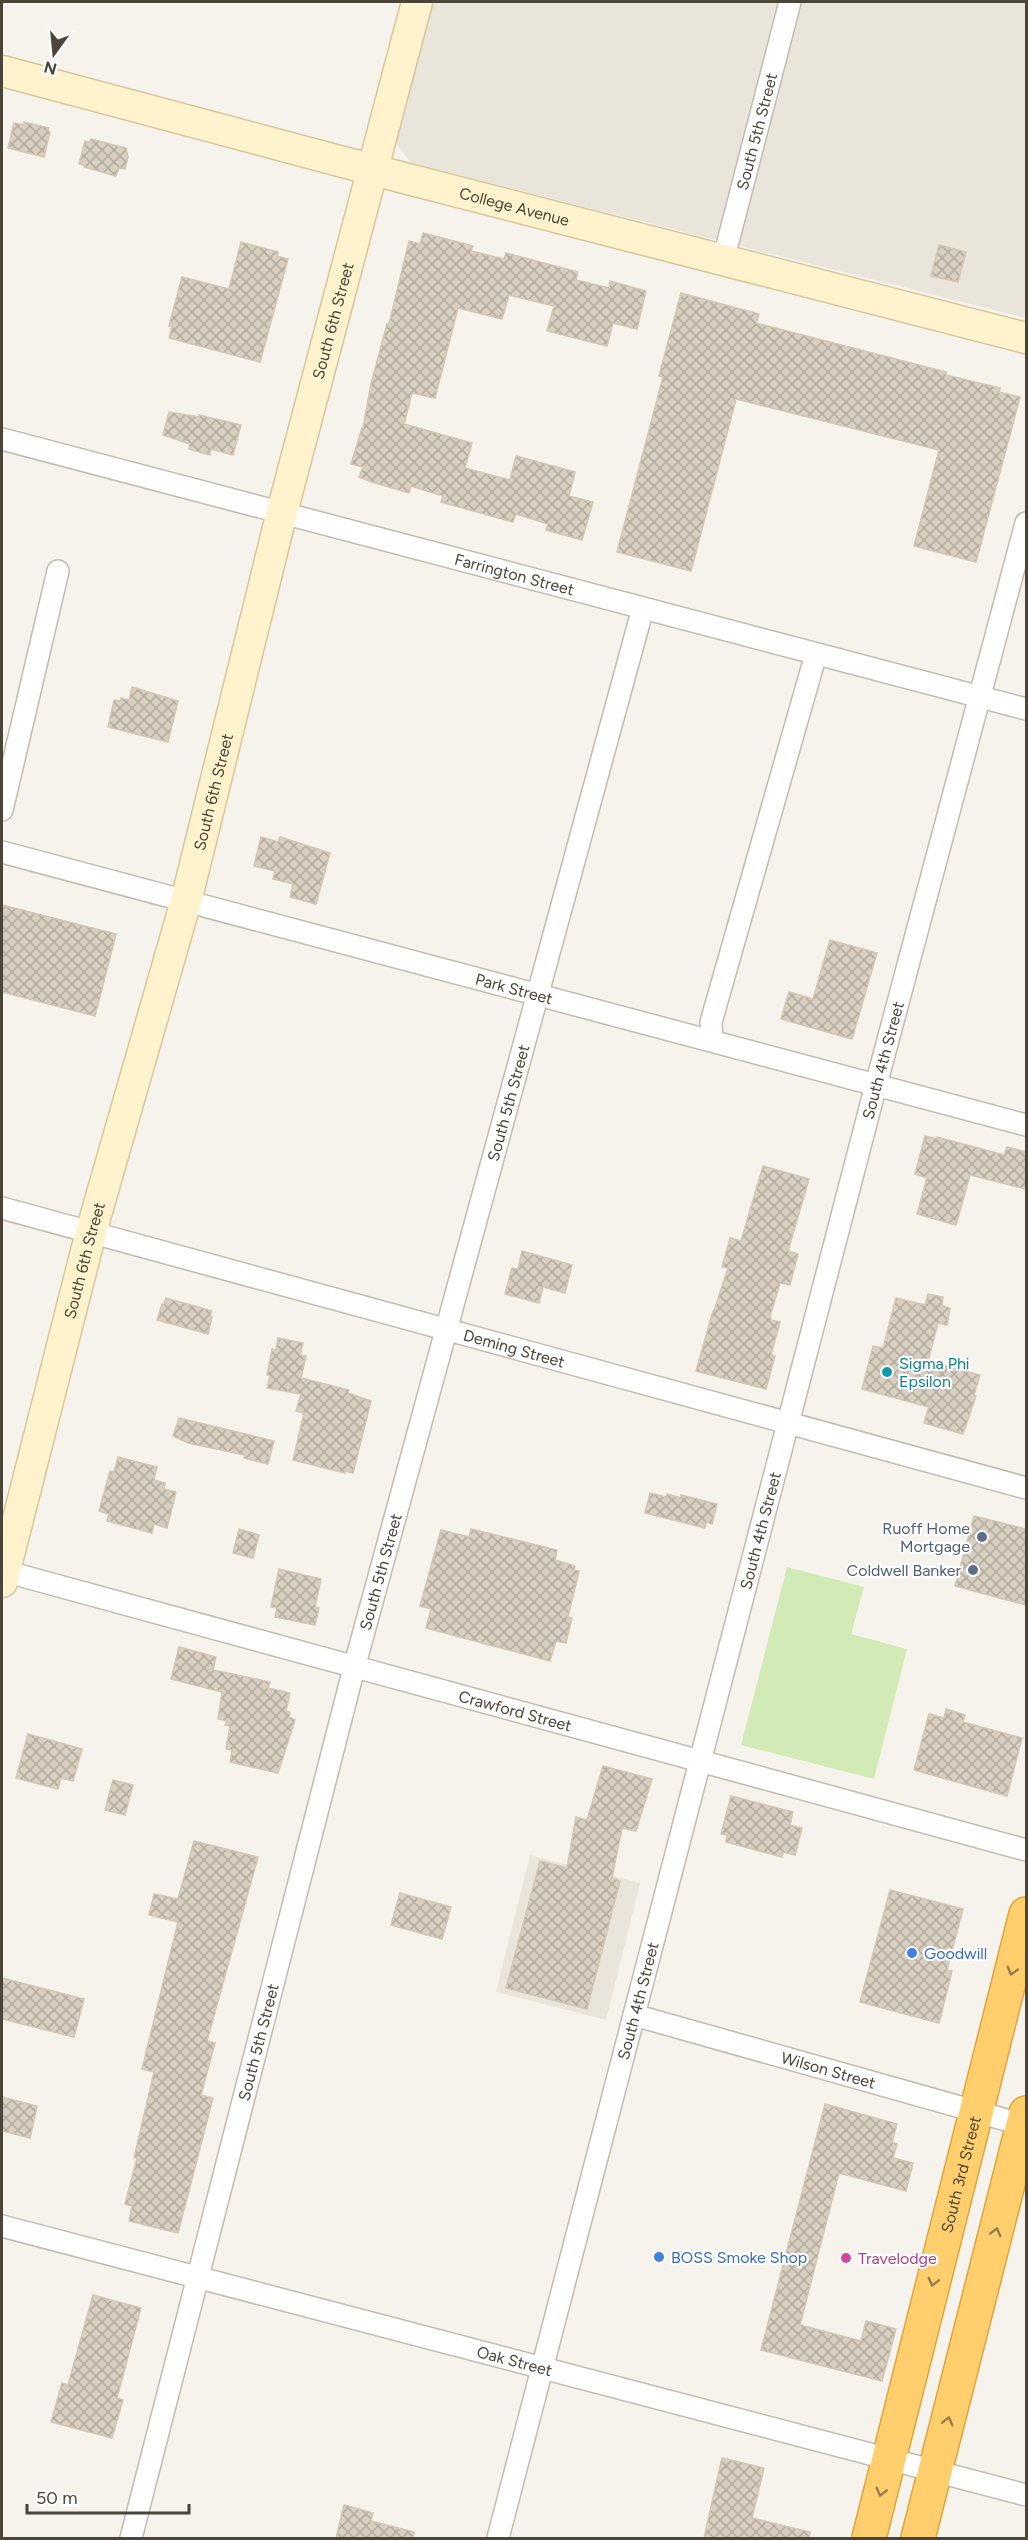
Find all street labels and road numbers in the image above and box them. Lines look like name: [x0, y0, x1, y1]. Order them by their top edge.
street label: South 5th Street: [733, 71, 781, 192]
street label: College Avenue: [457, 184, 572, 230]
street label: South 6th Street: [309, 261, 358, 381]
street label: Farrington Street: [453, 550, 576, 599]
street label: South 6th Street: [190, 731, 237, 852]
street label: Park Street: [473, 970, 555, 1008]
street label: South 4th Street: [859, 1000, 908, 1121]
street label: South 5th Street: [484, 1042, 534, 1163]
street label: South 6th Street: [60, 1200, 109, 1321]
street label: Deming Street: [461, 1325, 567, 1372]
street label: South 4th Street: [736, 1470, 785, 1591]
street label: South 5th Street: [356, 1511, 406, 1632]
street label: Crawford Street: [457, 1687, 574, 1736]
street label: South 4th Street: [614, 1940, 663, 2062]
street label: South 5th Street: [235, 1982, 283, 2103]
street label: Wilson Street: [779, 2048, 878, 2093]
street label: South 3rd Street: [937, 2114, 985, 2235]
street label: Oak Street: [475, 2342, 554, 2380]

